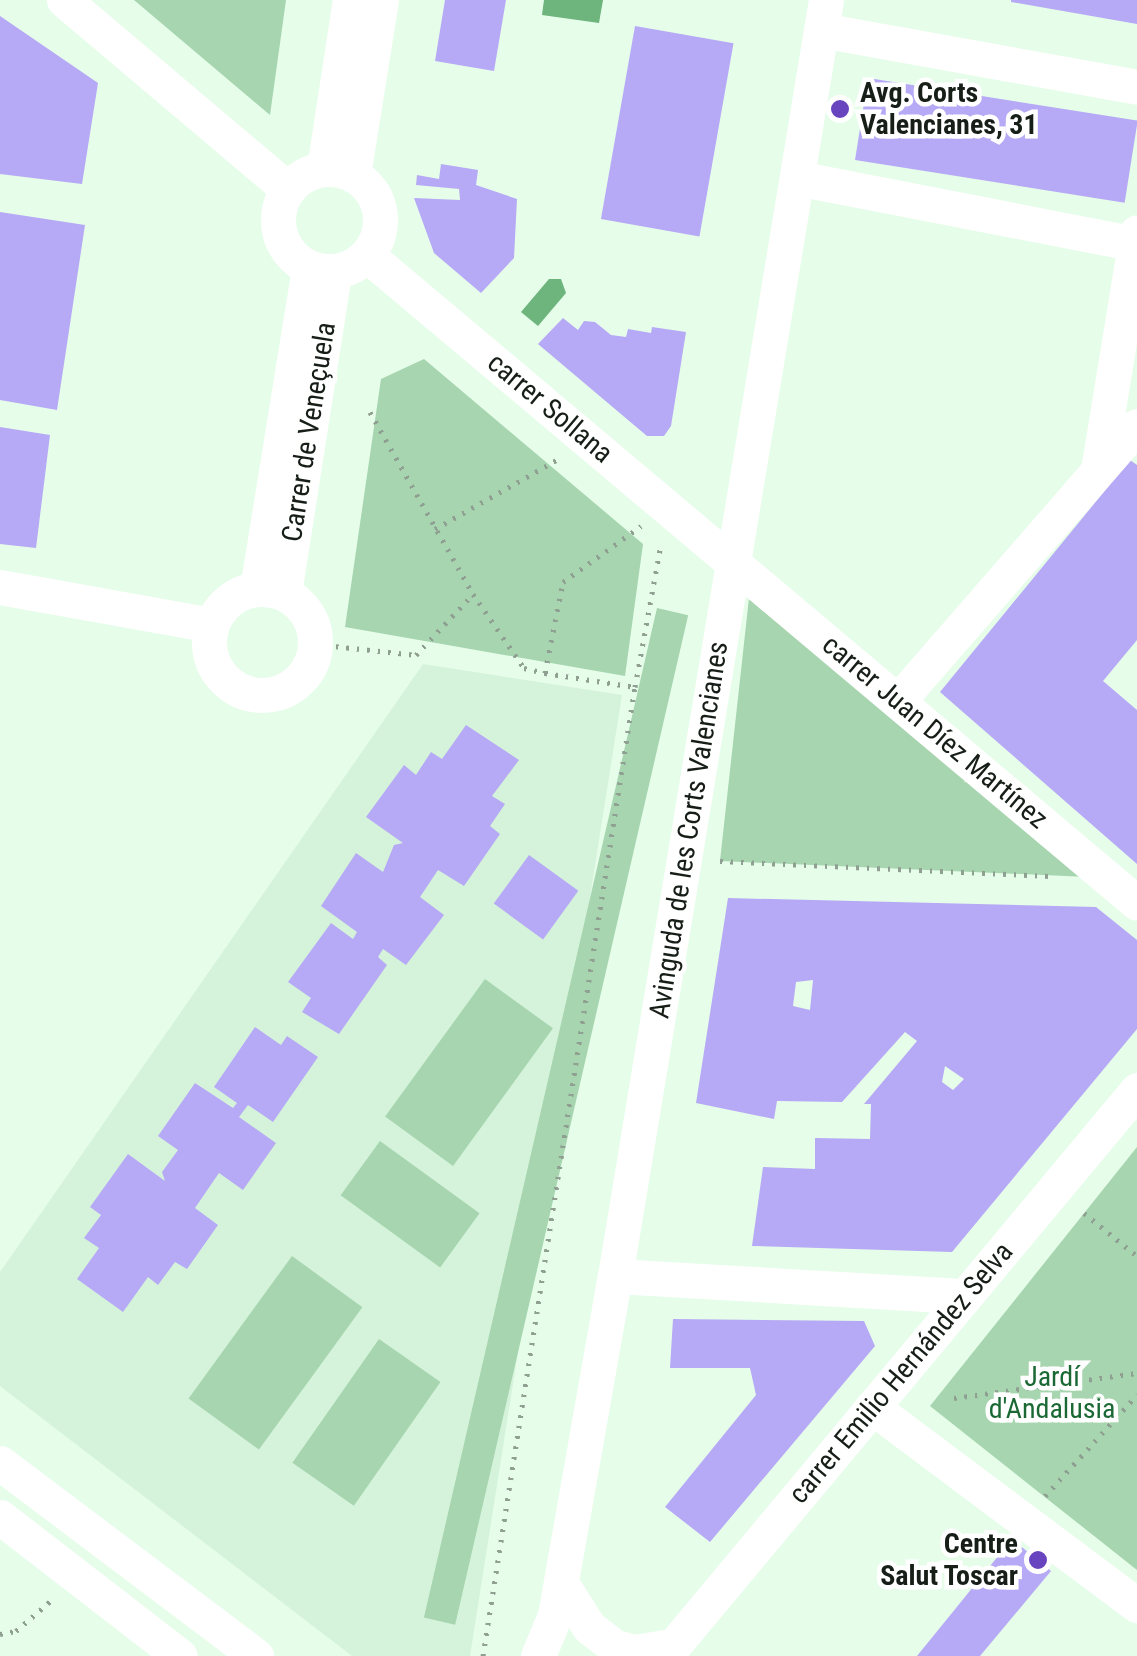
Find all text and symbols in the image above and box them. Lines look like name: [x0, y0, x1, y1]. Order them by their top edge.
place label: Avg. Corts Valencianes, 31: [860, 76, 1038, 142]
marker: Avg. Corts Valencianes, 31: [829, 98, 851, 120]
street label: Carrer de Veneçuela: [275, 320, 343, 544]
street label: carrer Sollana: [481, 346, 619, 470]
street label: carrer Juan Díez Martínez: [816, 628, 1054, 836]
street label: Avinguda de les Corts Valencianes: [643, 639, 735, 1021]
street label: carrer Emilio Hernández Selva: [782, 1236, 1020, 1510]
park label: Jardí d'Andalusia: [989, 1360, 1115, 1426]
place label: Centre Salut Toscar: [879, 1527, 1018, 1593]
marker: Centre Salut Toscar: [1027, 1549, 1049, 1571]

